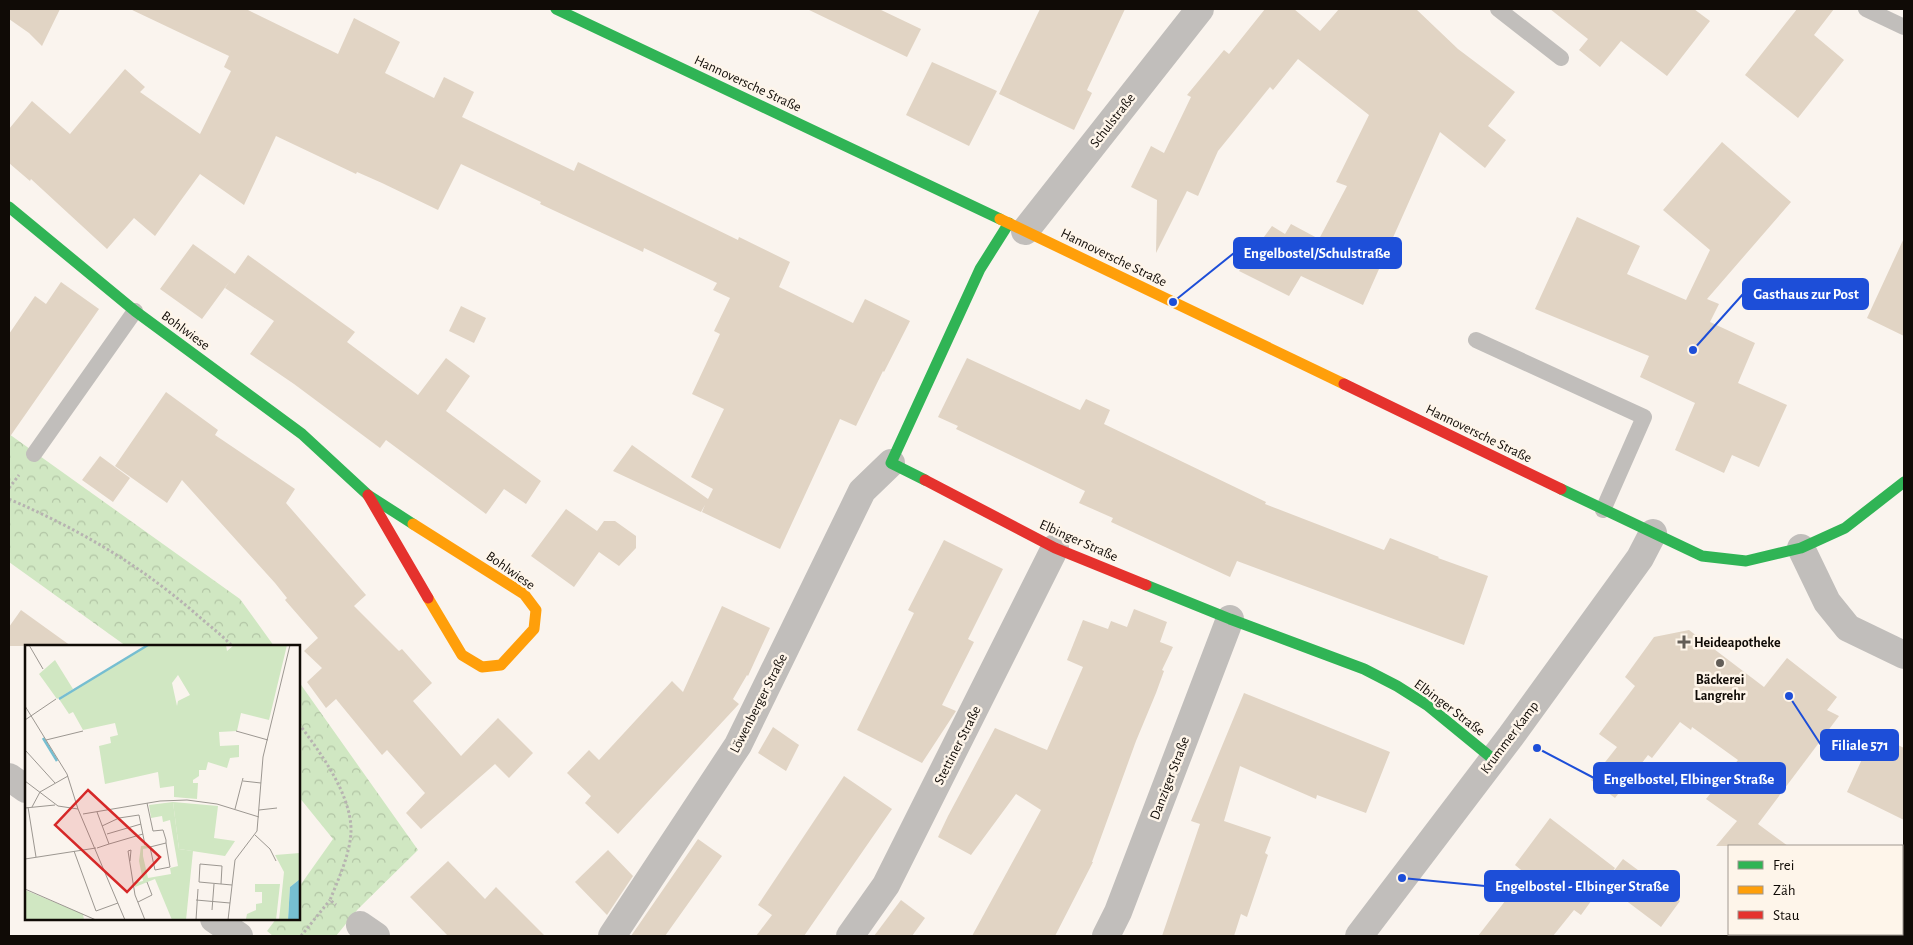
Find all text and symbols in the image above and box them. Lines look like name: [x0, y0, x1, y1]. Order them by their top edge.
street label: Hannoversche Straße: [692, 53, 803, 115]
street label: Schulstraße: [1087, 91, 1138, 150]
street label: Hannoversche Straße: [1058, 226, 1169, 290]
callout: Engelbostel/Schulstraße: [1234, 238, 1401, 268]
text: Engelbostel/Schulstraße: [1244, 246, 1390, 261]
callout: Gasthaus zur Post: [1743, 279, 1868, 309]
text: Gasthaus zur Post: [1753, 287, 1859, 302]
street label: Bohlwiese: [159, 309, 212, 353]
street label: Hannoversche Straße: [1423, 402, 1534, 466]
street label: Elbinger Straße: [1037, 517, 1120, 564]
street label: Bohlwiese: [484, 549, 537, 593]
marker: Heideapotheke: [1678, 636, 1690, 648]
place label: Heideapotheke: [1694, 636, 1781, 650]
inset map: [25, 645, 300, 920]
street label: Löwenberger Straße: [728, 651, 790, 755]
marker: Bäckerei Langrehr: [1714, 657, 1726, 669]
place label: Bäckerei Langrehr: [1695, 673, 1746, 703]
street label: Elbinger Straße: [1412, 677, 1487, 739]
street label: Krummer Kamp: [1478, 699, 1541, 776]
street label: Stettiner Straße: [932, 704, 984, 787]
callout: Filiale 571: [1821, 730, 1898, 760]
street label: Danziger Straße: [1148, 735, 1192, 822]
text: Filiale 571: [1831, 738, 1889, 753]
callout: Engelbostel, Elbinger Straße: [1594, 763, 1785, 793]
text: Engelbostel, Elbinger Straße: [1604, 772, 1774, 787]
legend: [1728, 845, 1903, 935]
text: Frei: [1773, 858, 1794, 873]
callout: Engelbostel - Elbinger Straße: [1485, 871, 1679, 901]
text: Engelbostel - Elbinger Straße: [1495, 879, 1669, 894]
text: Zäh: [1773, 883, 1796, 898]
text: Stau: [1773, 908, 1800, 923]

